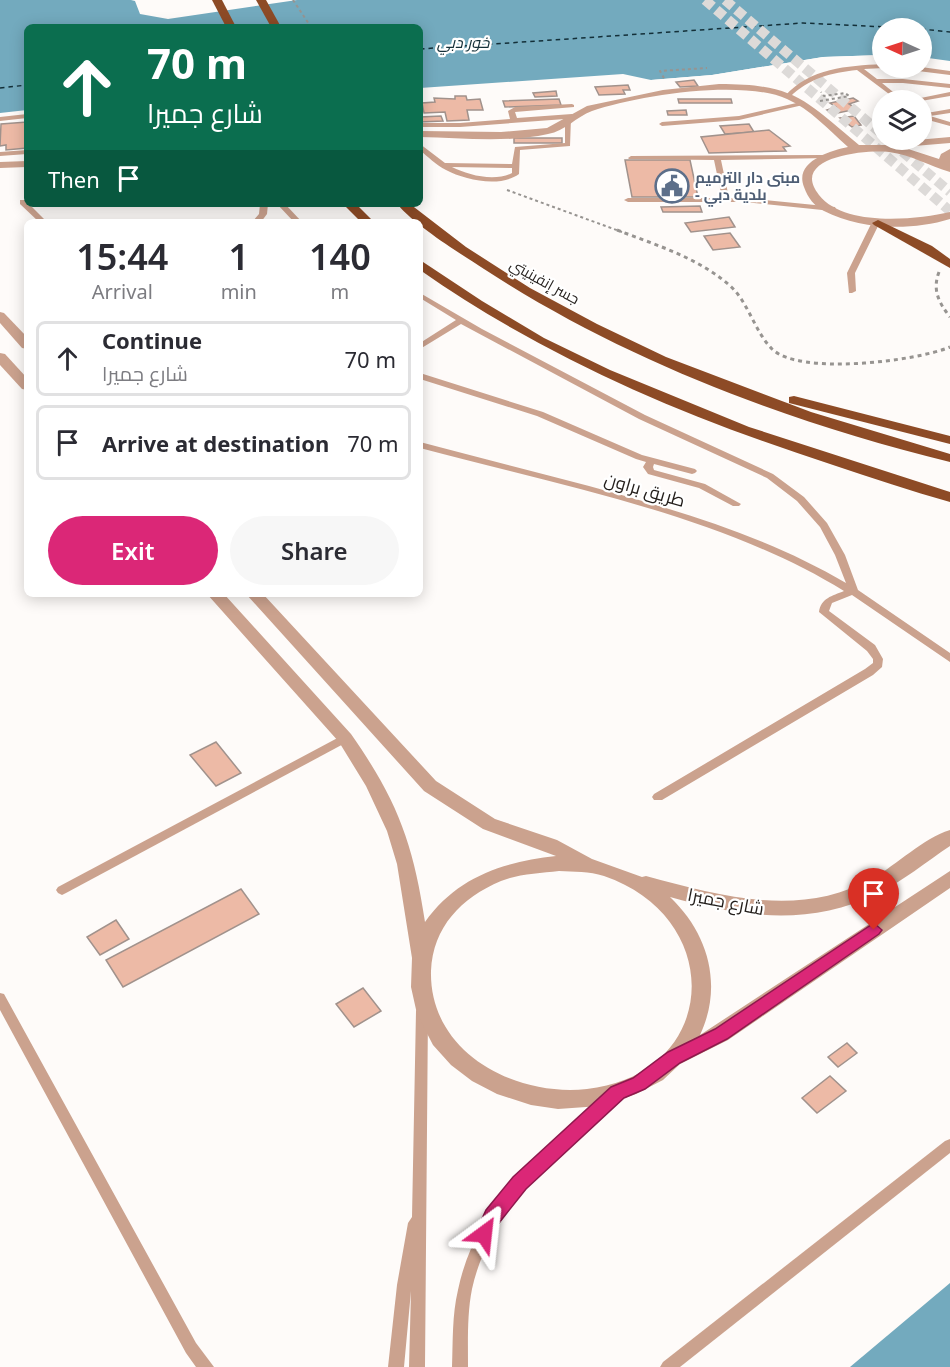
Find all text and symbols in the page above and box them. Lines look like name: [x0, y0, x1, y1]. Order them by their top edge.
north arrow: [872, 18, 932, 78]
map controls: [872, 18, 932, 150]
water label: خور دبي: [437, 31, 490, 55]
text: 70 m: [147, 34, 247, 91]
icon: ahead: [48, 48, 126, 126]
button: layers: [872, 90, 932, 150]
text: شارع جميرا: [147, 94, 263, 131]
icon: arrive: [112, 162, 145, 195]
text: Then: [48, 164, 100, 194]
place label: مبنى دار الترميم - بلدية دبي: [695, 167, 800, 207]
public building icon: مبنى دار الترميم - بلدية دبي: [654, 168, 690, 204]
text: 15:44: [76, 232, 168, 281]
text: 1: [228, 232, 249, 281]
text: 140: [309, 232, 371, 281]
street label: جسر إنفينيتي: [505, 254, 583, 311]
text: Arrival: [92, 278, 153, 305]
text: min: [221, 278, 257, 305]
text: m: [331, 278, 349, 305]
text: Continue: [102, 325, 202, 355]
icon: ahead: [51, 342, 84, 375]
text: 70 m: [345, 344, 396, 374]
text: شارع جميرا: [102, 360, 188, 387]
icon: arrive: [51, 426, 84, 459]
text: Arrive at destination: [102, 428, 329, 458]
text: 70 m: [347, 428, 399, 458]
street label: طريق براون: [602, 466, 688, 513]
button: Exit: [48, 516, 218, 585]
button: Share: [230, 516, 399, 585]
pin: [848, 868, 899, 930]
icon: arrive: [857, 877, 890, 910]
street label: شارع جميرا: [686, 882, 766, 921]
position arrow: [452, 1202, 516, 1266]

